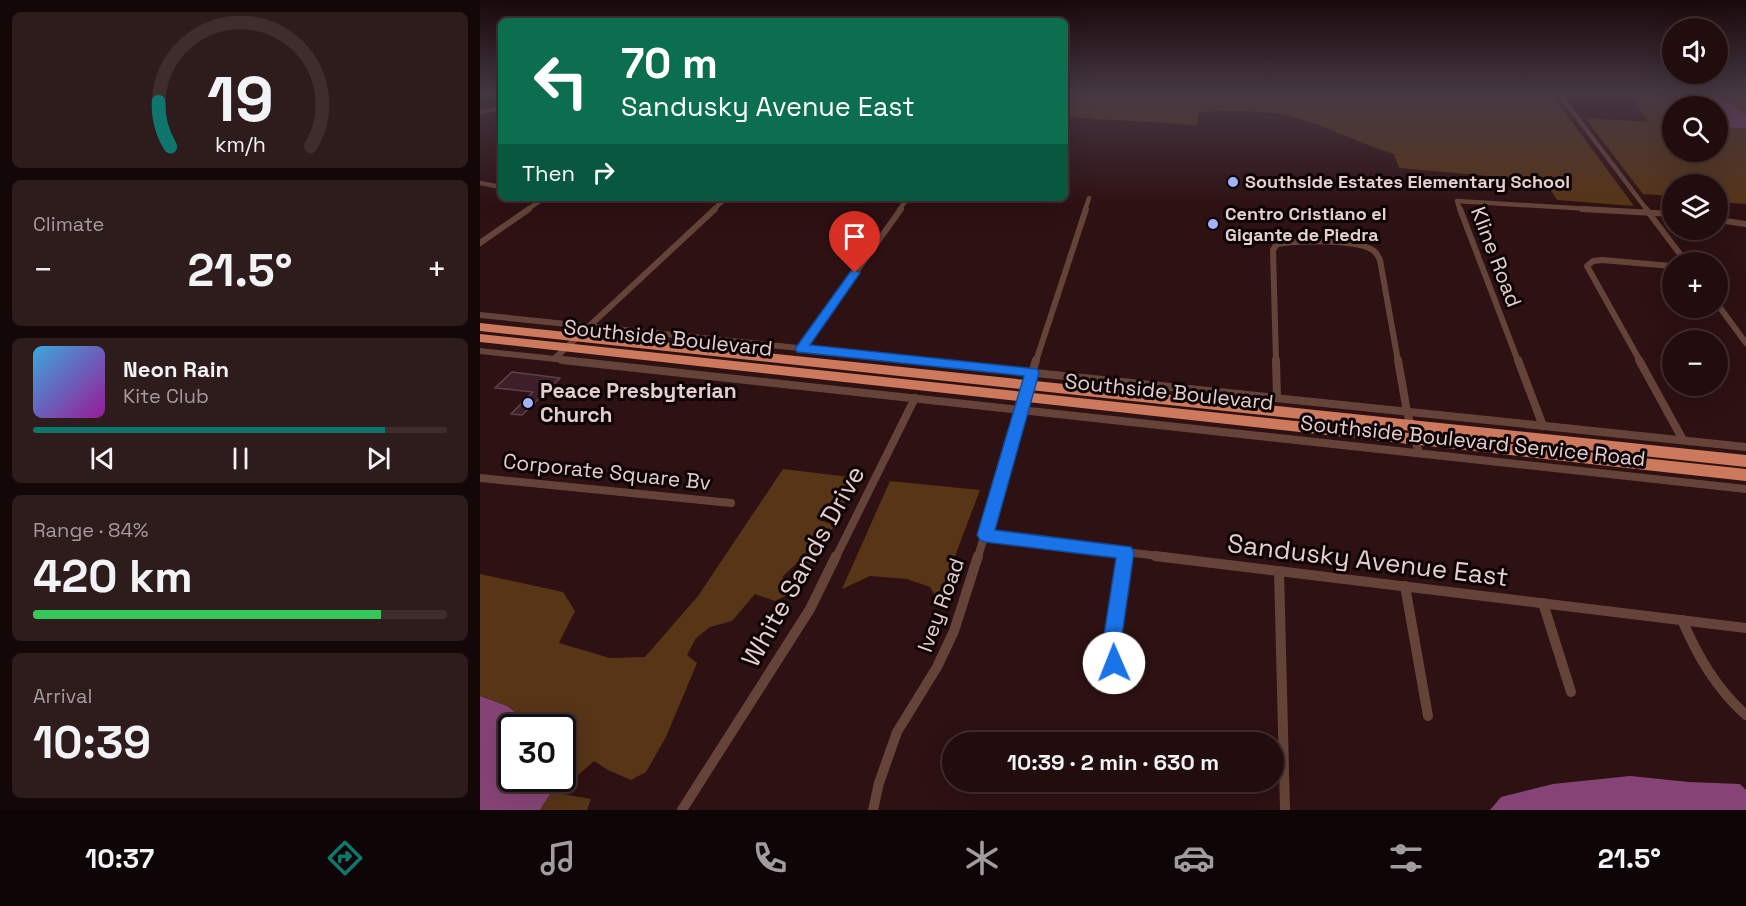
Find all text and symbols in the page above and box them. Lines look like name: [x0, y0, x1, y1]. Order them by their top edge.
map controls: [1662, 18, 1728, 396]
button: sound: [1662, 18, 1728, 84]
text: 70 m: [621, 37, 718, 90]
icon: left: [522, 42, 600, 120]
text: 19: [207, 60, 273, 139]
text: Sandusky Avenue East: [621, 89, 915, 124]
button: search: [1662, 96, 1728, 162]
text: km/h: [214, 131, 266, 158]
icon: right: [587, 156, 620, 189]
text: Then: [522, 159, 575, 187]
place label: Southside Estates Elementary School: [1245, 170, 1570, 193]
button: layers: [1662, 174, 1728, 240]
marker: Southside Estates Elementary School: [1226, 175, 1240, 189]
place label: Centro Cristiano el Gigante de Piedra: [1225, 202, 1386, 246]
street label: Kline Road: [1465, 203, 1528, 311]
text: Climate: [33, 211, 104, 237]
pin: [829, 211, 880, 273]
marker: Centro Cristiano el Gigante de Piedra: [1206, 217, 1220, 231]
icon: arrive: [838, 220, 871, 253]
text: 21.5°: [187, 242, 293, 299]
text: −: [33, 249, 53, 291]
text: +: [427, 249, 447, 291]
button: +: [1662, 252, 1728, 318]
street label: Southside Boulevard: [562, 313, 774, 362]
button: −: [1662, 330, 1728, 396]
text: Neon Rain: [123, 355, 229, 383]
street label: Southside Boulevard: [1063, 367, 1275, 416]
place label: Peace Presbyterian Church: [540, 377, 737, 428]
text: Kite Club: [123, 383, 209, 409]
marker: Peace Presbyterian Church: [521, 396, 535, 410]
street label: Southside Boulevard Service Road: [1299, 409, 1647, 472]
icon: previous: [86, 442, 119, 475]
icon: pause: [224, 442, 257, 475]
icon: next: [362, 442, 395, 475]
street label: Corporate Square Bv: [502, 447, 712, 496]
street label: White Sands Drive: [734, 459, 872, 673]
text: Range · 84%: [33, 517, 148, 543]
street label: Sandusky Avenue East: [1226, 526, 1510, 594]
text: 420 km: [33, 548, 193, 605]
street label: Ivey Road: [911, 554, 970, 656]
position arrow: [1082, 631, 1146, 695]
text: Arrival: [33, 683, 92, 709]
text: 10:39: [33, 714, 151, 771]
speed limit sign: 30: [498, 714, 576, 792]
text: 10:39 · 2 min · 630 m: [1007, 748, 1219, 776]
icon: directions: [324, 837, 366, 879]
icon: music: [537, 837, 579, 879]
icon: phone: [749, 837, 791, 879]
icon: climate: [961, 837, 1003, 879]
icon: car: [1173, 837, 1215, 879]
icon: filters: [1385, 837, 1427, 879]
text: 10:37: [85, 841, 154, 876]
text: 21.5°: [1598, 841, 1661, 876]

